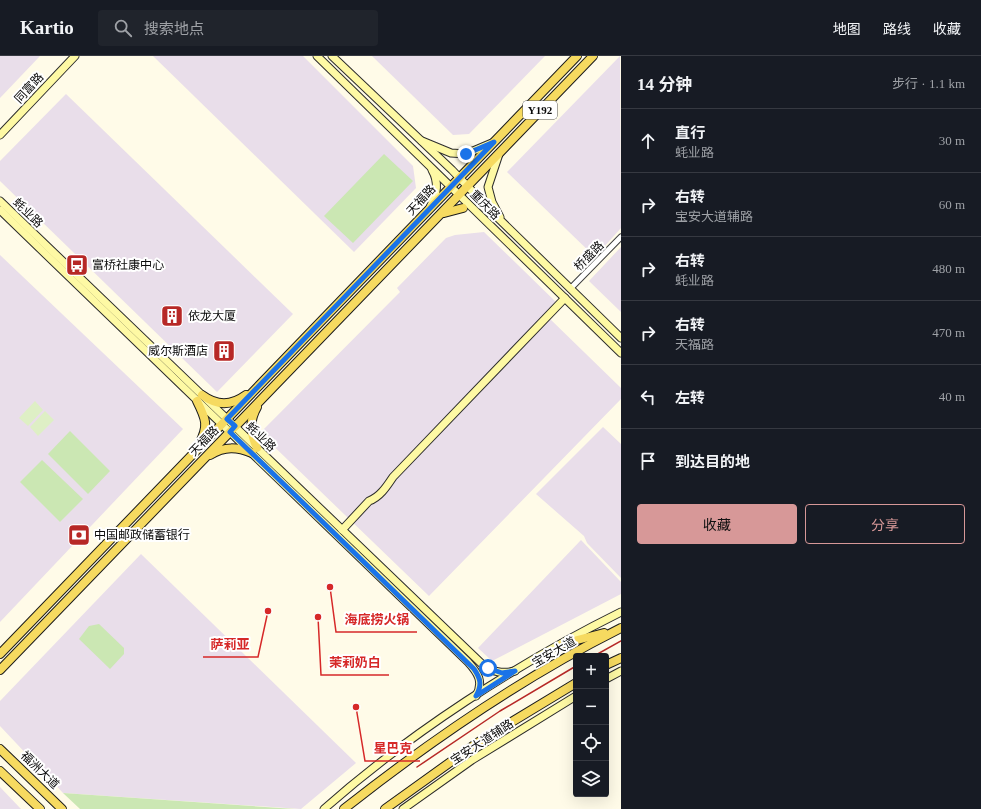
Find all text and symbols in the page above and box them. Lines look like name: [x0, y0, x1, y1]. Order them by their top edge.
search box: [98, 10, 378, 46]
text: Kartio: [20, 17, 74, 38]
icon: search: [112, 17, 134, 39]
text: 搜索地点: [144, 21, 204, 37]
text: 地图: [833, 22, 861, 37]
text: 路线: [883, 22, 911, 37]
text: 收藏: [933, 22, 961, 37]
street label: 同富路: [12, 70, 46, 106]
text: 14 分钟: [637, 75, 692, 94]
text: 步行 · 1.1 km: [892, 76, 965, 91]
road number: Y192: [523, 101, 557, 119]
text: 直行: [675, 125, 705, 141]
icon: ahead: [637, 130, 659, 152]
text: 30 m: [939, 133, 965, 148]
route end: [457, 145, 475, 163]
text: 蚝业路: [675, 145, 714, 160]
street label: 天福路: [404, 182, 438, 218]
street label: 重庆路: [467, 187, 503, 223]
text: 右转: [675, 189, 705, 205]
icon: right: [637, 194, 659, 216]
street label: 蚝业路: [10, 195, 46, 231]
text: 60 m: [939, 197, 965, 212]
text: 宝安大道辅路: [675, 209, 753, 224]
street label: 桥盛路: [571, 238, 607, 274]
bus stop icon: 富桥社康中心: [64, 252, 90, 278]
text: 右转: [675, 253, 705, 269]
place label: 富桥社康中心: [92, 258, 164, 272]
icon: right: [637, 258, 659, 280]
text: 480 m: [932, 261, 965, 276]
text: 蚝业路: [675, 273, 714, 288]
building icon: 依龙大厦: [159, 303, 185, 329]
place label: 依龙大厦: [188, 309, 236, 323]
text: 右转: [675, 317, 705, 333]
icon: right: [637, 322, 659, 344]
text: 470 m: [932, 325, 965, 340]
text: 天福路: [675, 337, 714, 352]
building icon: 威尔斯酒店: [211, 338, 237, 364]
place label: 威尔斯酒店: [148, 344, 208, 358]
icon: left: [637, 386, 659, 408]
text: 40 m: [939, 389, 965, 404]
text: 左转: [675, 390, 705, 406]
street label: 蚝业路: [243, 419, 279, 455]
street label: 天福路: [186, 423, 222, 459]
icon: arrive: [637, 450, 659, 472]
text: 到达目的地: [675, 454, 750, 470]
button: 收藏: [637, 504, 797, 544]
button: 分享: [805, 504, 965, 544]
bank icon: 中国邮政储蓄银行: [66, 522, 92, 548]
place label: 中国邮政储蓄银行: [94, 528, 190, 542]
callout: 海底捞火锅: [336, 607, 417, 632]
text: 海底捞火锅: [344, 612, 410, 627]
callout: 萨莉亚: [203, 632, 258, 657]
street label: 宝安大道: [530, 634, 578, 670]
text: 萨莉亚: [210, 637, 250, 652]
callout: 茉莉奶白: [321, 650, 389, 675]
map controls: [573, 653, 609, 797]
button: +: [573, 653, 609, 689]
text: 茉莉奶白: [329, 655, 381, 670]
route start: [479, 659, 497, 677]
button: −: [573, 689, 609, 725]
street label: 宝安大道辅路: [448, 717, 516, 767]
button: locate: [573, 725, 609, 761]
callout: 星巴克: [365, 736, 420, 761]
text: 星巴克: [373, 741, 413, 756]
street label: 福洲大道: [18, 748, 62, 792]
button: layers: [573, 761, 609, 797]

